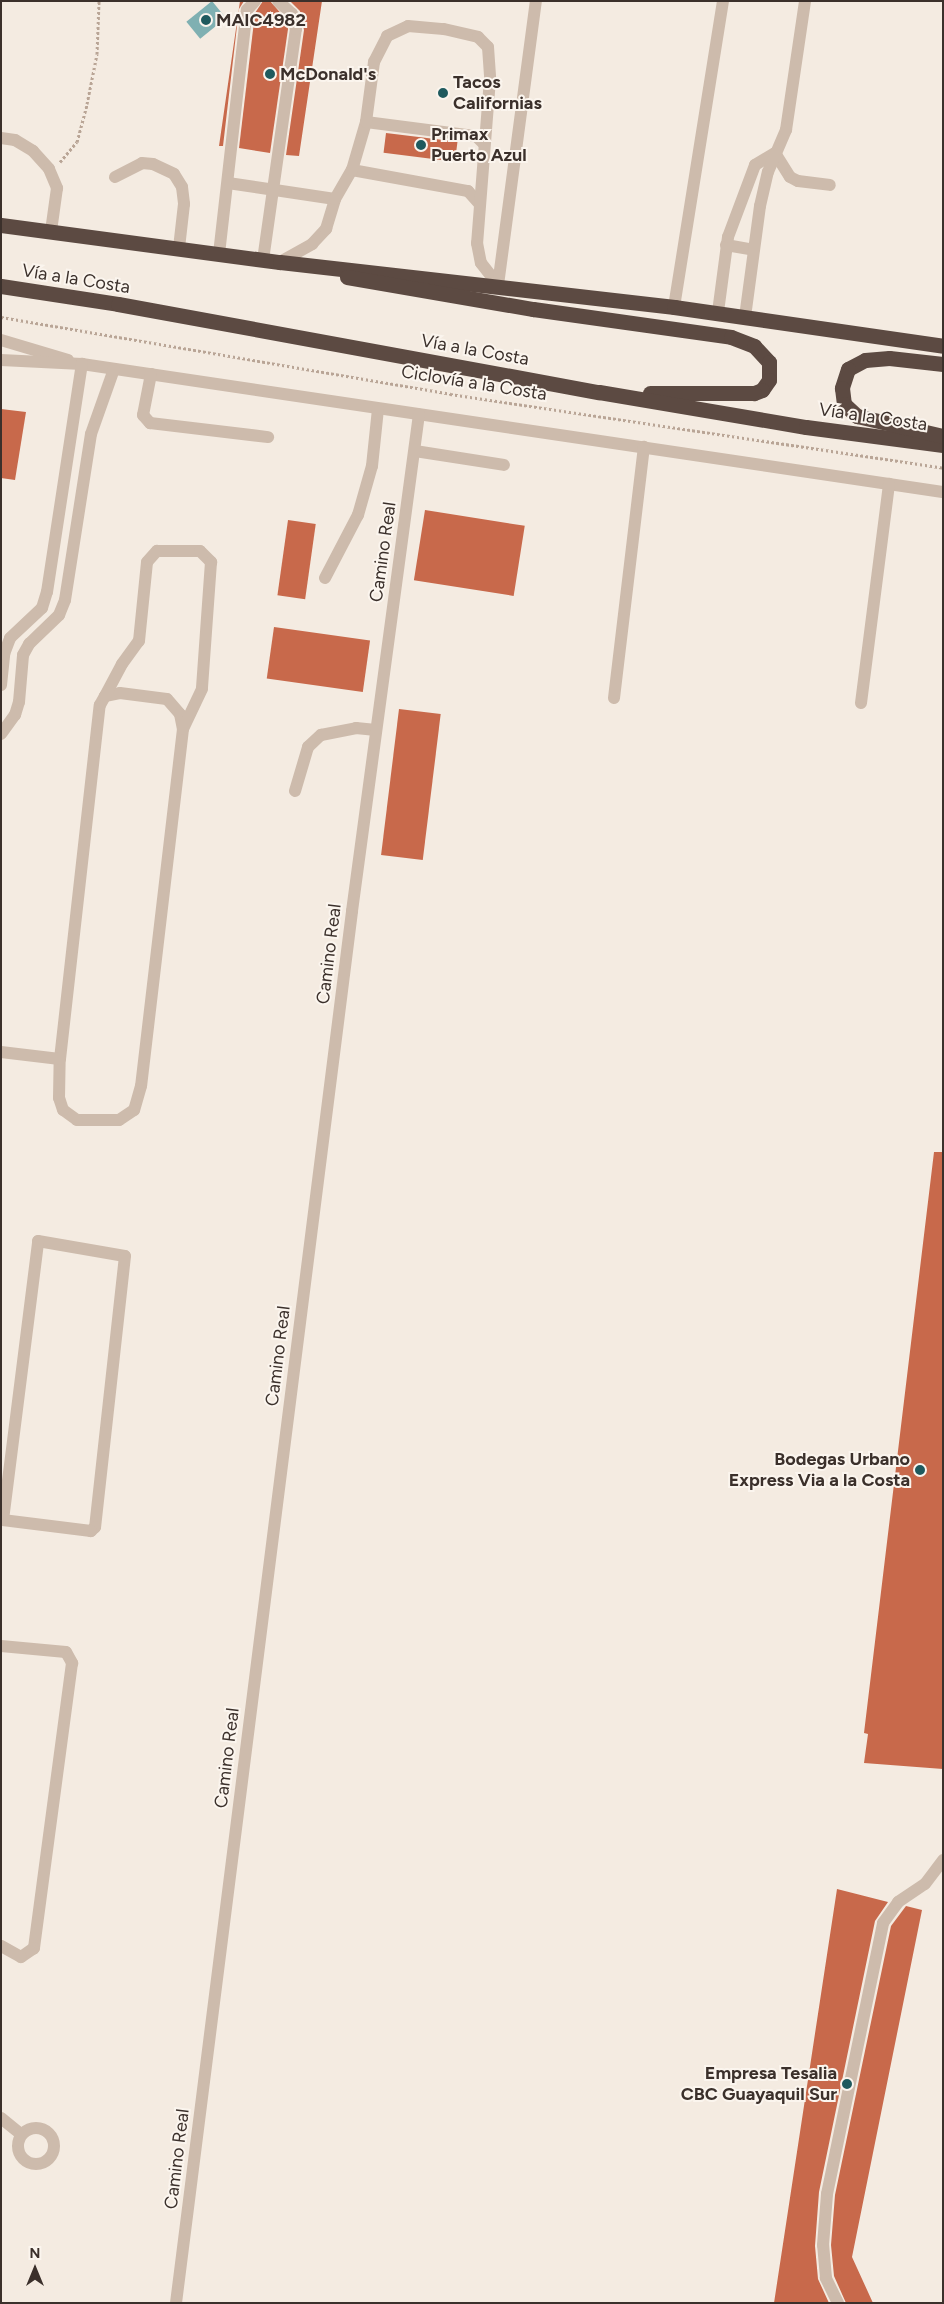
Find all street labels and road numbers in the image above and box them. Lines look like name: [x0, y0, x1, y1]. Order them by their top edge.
street label: Vía a la Costa: [20, 260, 132, 298]
street label: Vía a la Costa: [419, 330, 531, 370]
street label: Ciclovía a la Costa: [400, 361, 548, 405]
street label: Vía a la Costa: [817, 399, 929, 435]
street label: Camino Real: [365, 501, 401, 603]
street label: Camino Real: [312, 903, 346, 1005]
street label: Camino Real: [261, 1305, 295, 1407]
street label: Camino Real: [210, 1707, 244, 1809]
street label: Camino Real: [160, 2108, 194, 2210]

